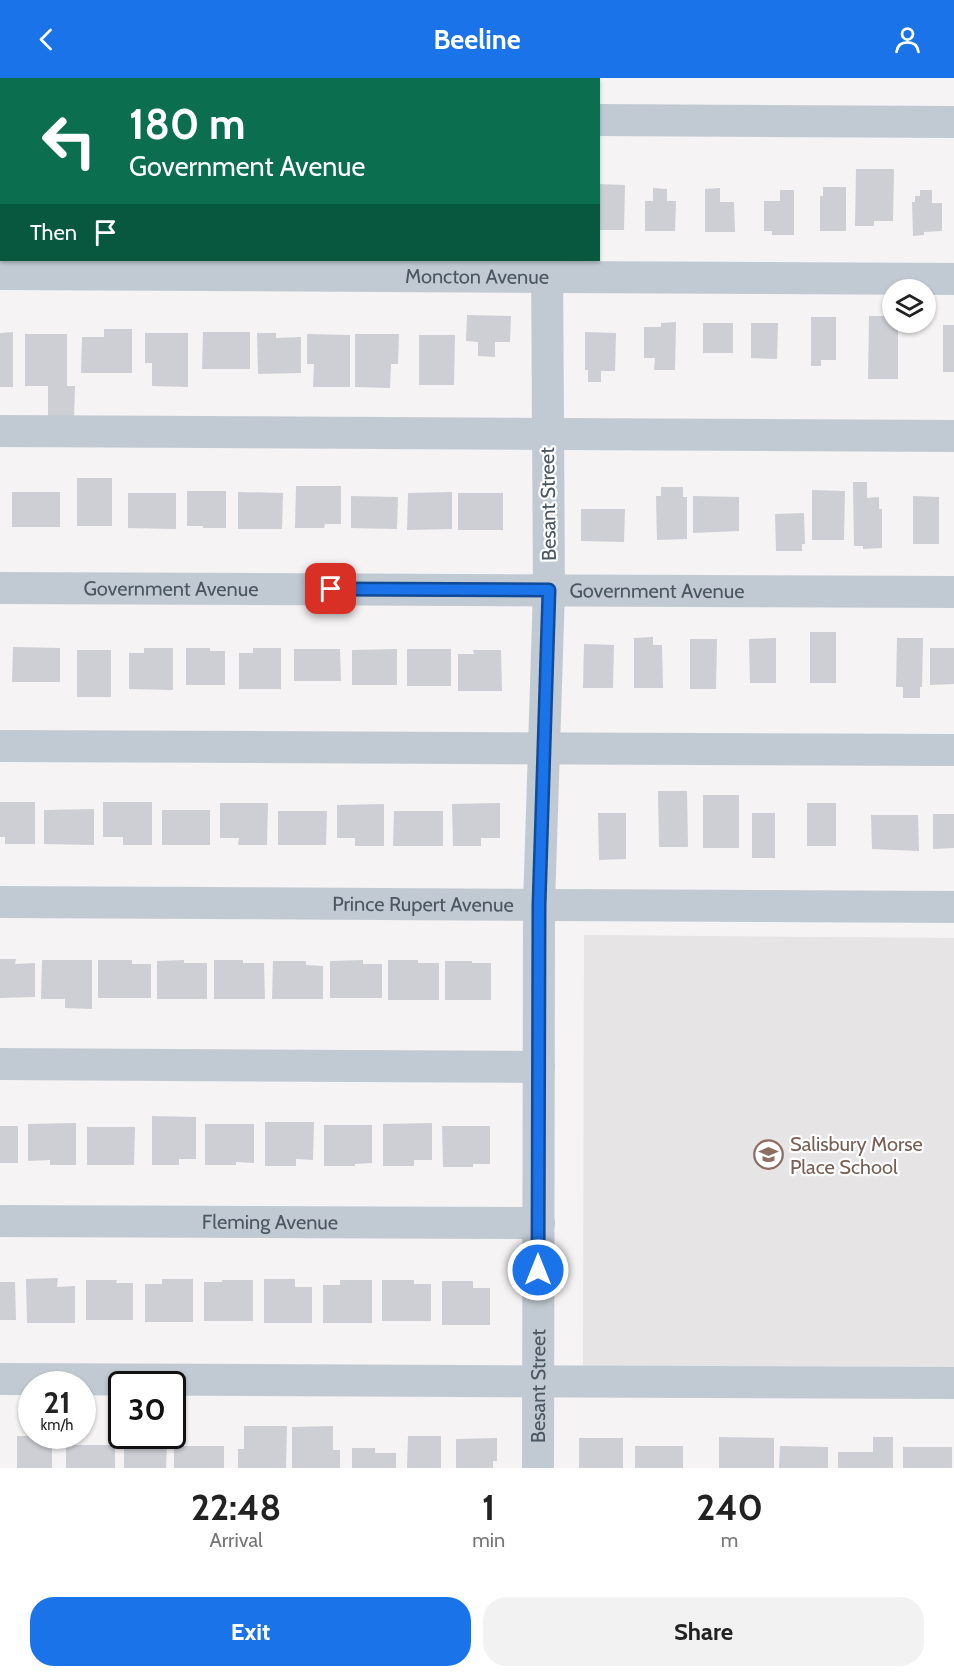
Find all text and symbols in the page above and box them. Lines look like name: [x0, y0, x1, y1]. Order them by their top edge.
icon: back: [30, 23, 63, 56]
text: Beeline: [433, 23, 521, 56]
icon: person: [891, 23, 924, 56]
text: 180 m: [129, 98, 245, 150]
icon: left: [30, 102, 108, 180]
text: Government Avenue: [129, 150, 365, 183]
icon: arrive: [89, 216, 122, 249]
text: Then: [30, 219, 77, 246]
street label: Moncton Avenue: [405, 264, 549, 289]
map controls: [882, 279, 936, 333]
button: layers: [882, 279, 936, 333]
street label: Besant Street: [535, 447, 561, 561]
pin: [305, 563, 356, 614]
icon: arrive: [314, 572, 347, 605]
street label: Government Avenue: [83, 576, 259, 601]
street label: Government Avenue: [569, 578, 745, 603]
street label: Prince Rupert Avenue: [332, 892, 514, 917]
place label: Salisbury Morse Place School: [790, 1132, 923, 1179]
school or university icon: Salisbury Morse Place School: [753, 1139, 785, 1171]
street label: Fleming Avenue: [202, 1210, 338, 1234]
position arrow: [506, 1238, 570, 1302]
street label: Besant Street: [526, 1329, 550, 1443]
speed limit sign: 30: [108, 1371, 186, 1449]
text: 21: [44, 1384, 70, 1421]
text: km/h: [41, 1416, 73, 1434]
text: 22:48: [191, 1485, 281, 1529]
text: 1: [482, 1485, 495, 1529]
text: 240: [696, 1485, 763, 1529]
text: Arrival: [209, 1528, 263, 1552]
text: min: [472, 1528, 505, 1552]
text: m: [721, 1528, 738, 1552]
button: Exit: [30, 1597, 471, 1666]
button: Share: [483, 1597, 924, 1666]

